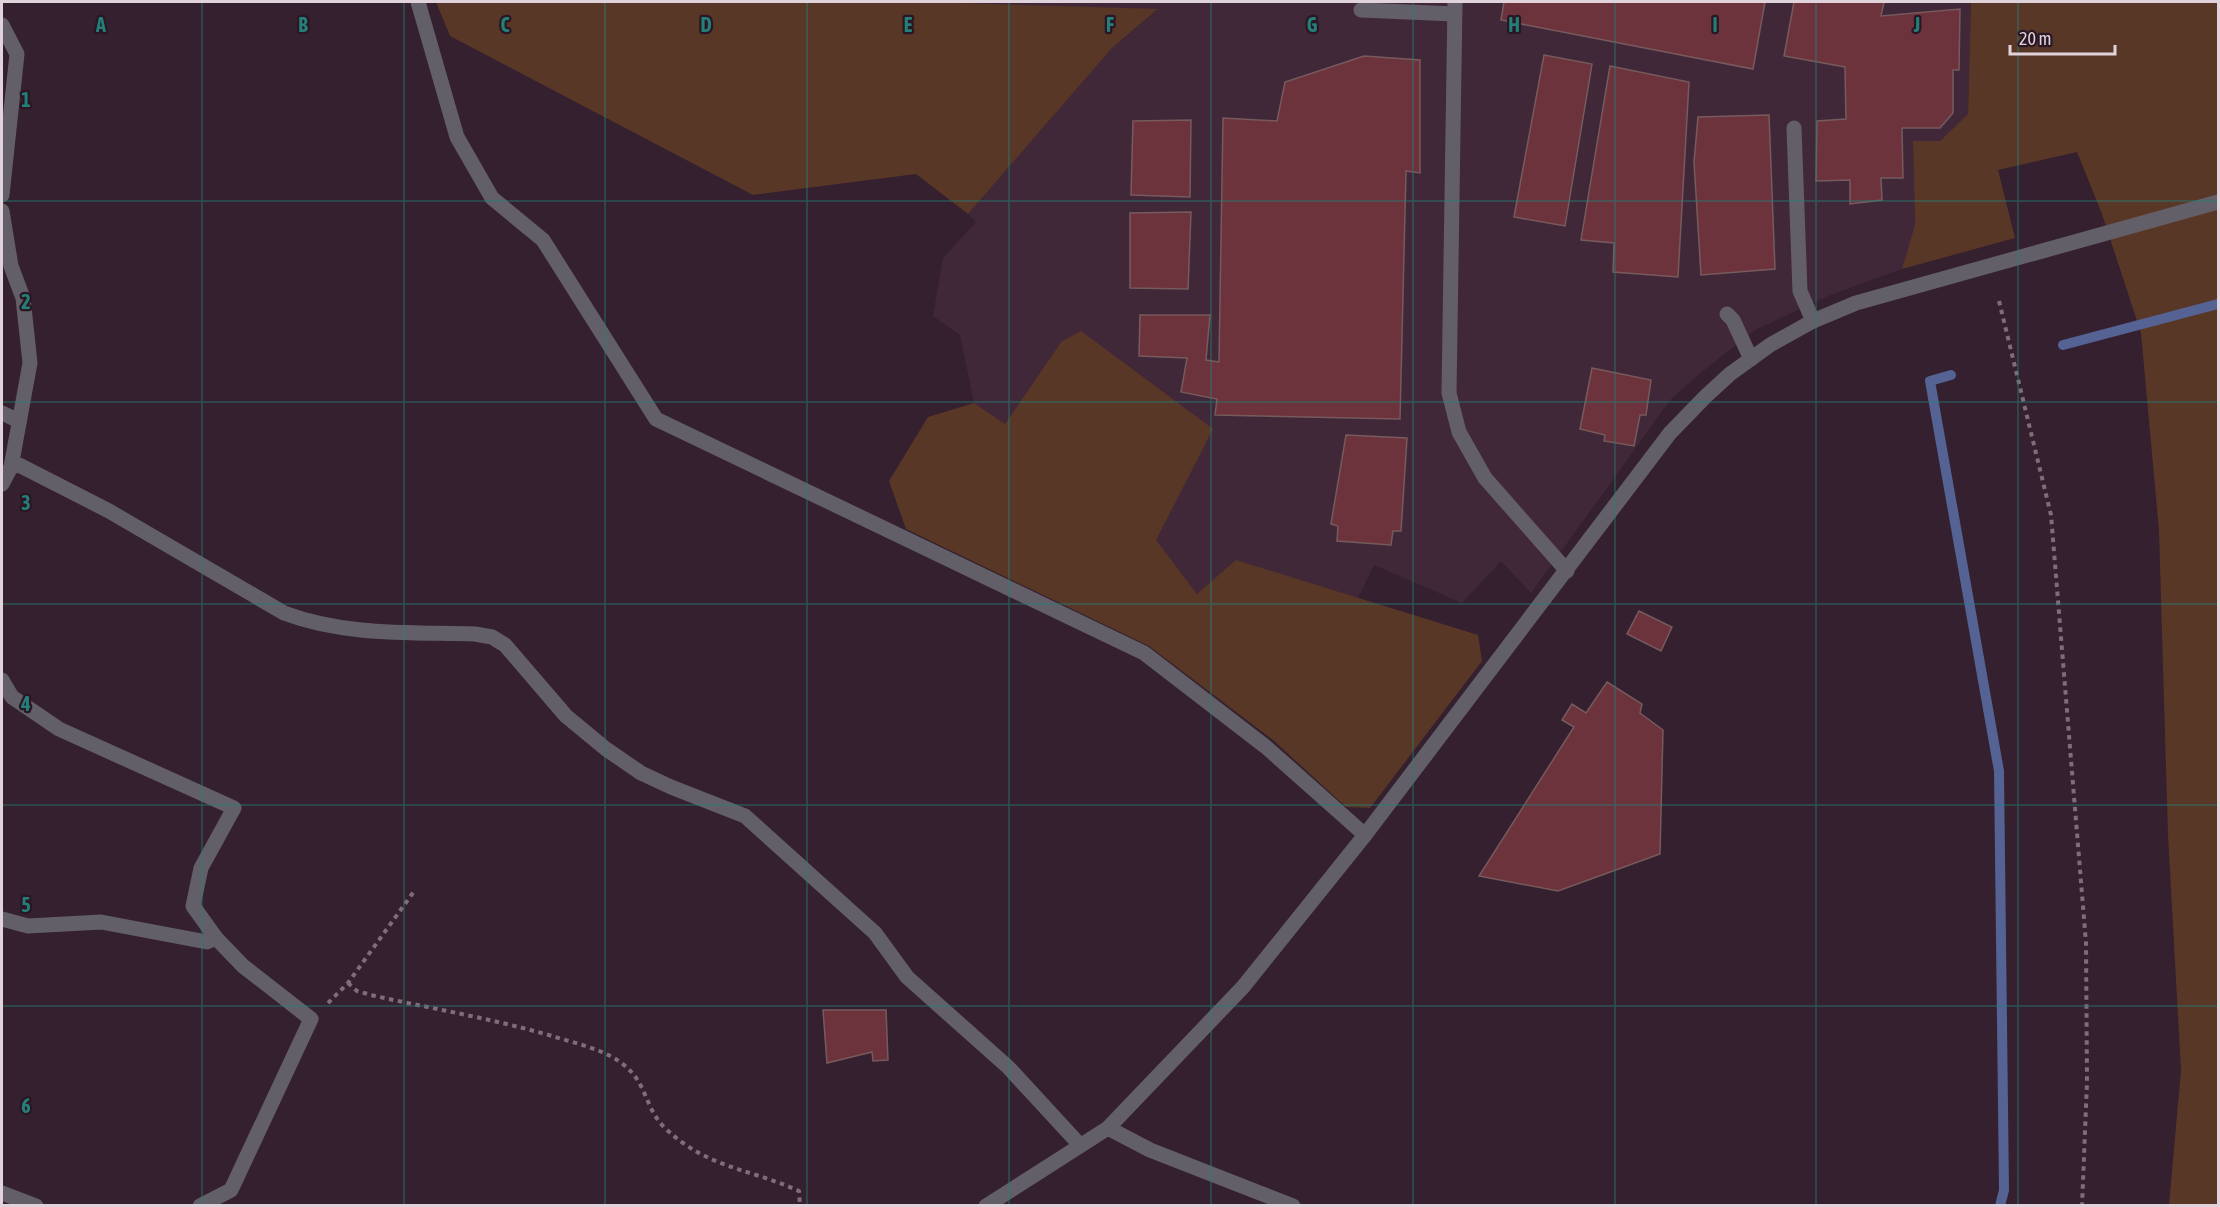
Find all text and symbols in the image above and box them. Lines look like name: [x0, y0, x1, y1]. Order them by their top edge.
text: A: [95, 13, 106, 36]
text: B: [298, 13, 308, 36]
text: C: [501, 13, 510, 36]
text: D: [700, 13, 712, 36]
text: E: [904, 13, 913, 36]
text: F: [1106, 13, 1114, 36]
text: G: [1307, 13, 1318, 36]
text: H: [1508, 13, 1520, 36]
text: I: [1712, 13, 1718, 36]
text: J: [1913, 13, 1920, 36]
scale bar: [2010, 18, 2115, 56]
text: 20 m: [2019, 28, 2051, 49]
text: 1: [21, 88, 31, 111]
text: 2: [21, 290, 31, 313]
text: 3: [21, 491, 31, 514]
text: 4: [20, 692, 31, 715]
text: 5: [21, 893, 31, 916]
text: 6: [21, 1094, 31, 1117]

